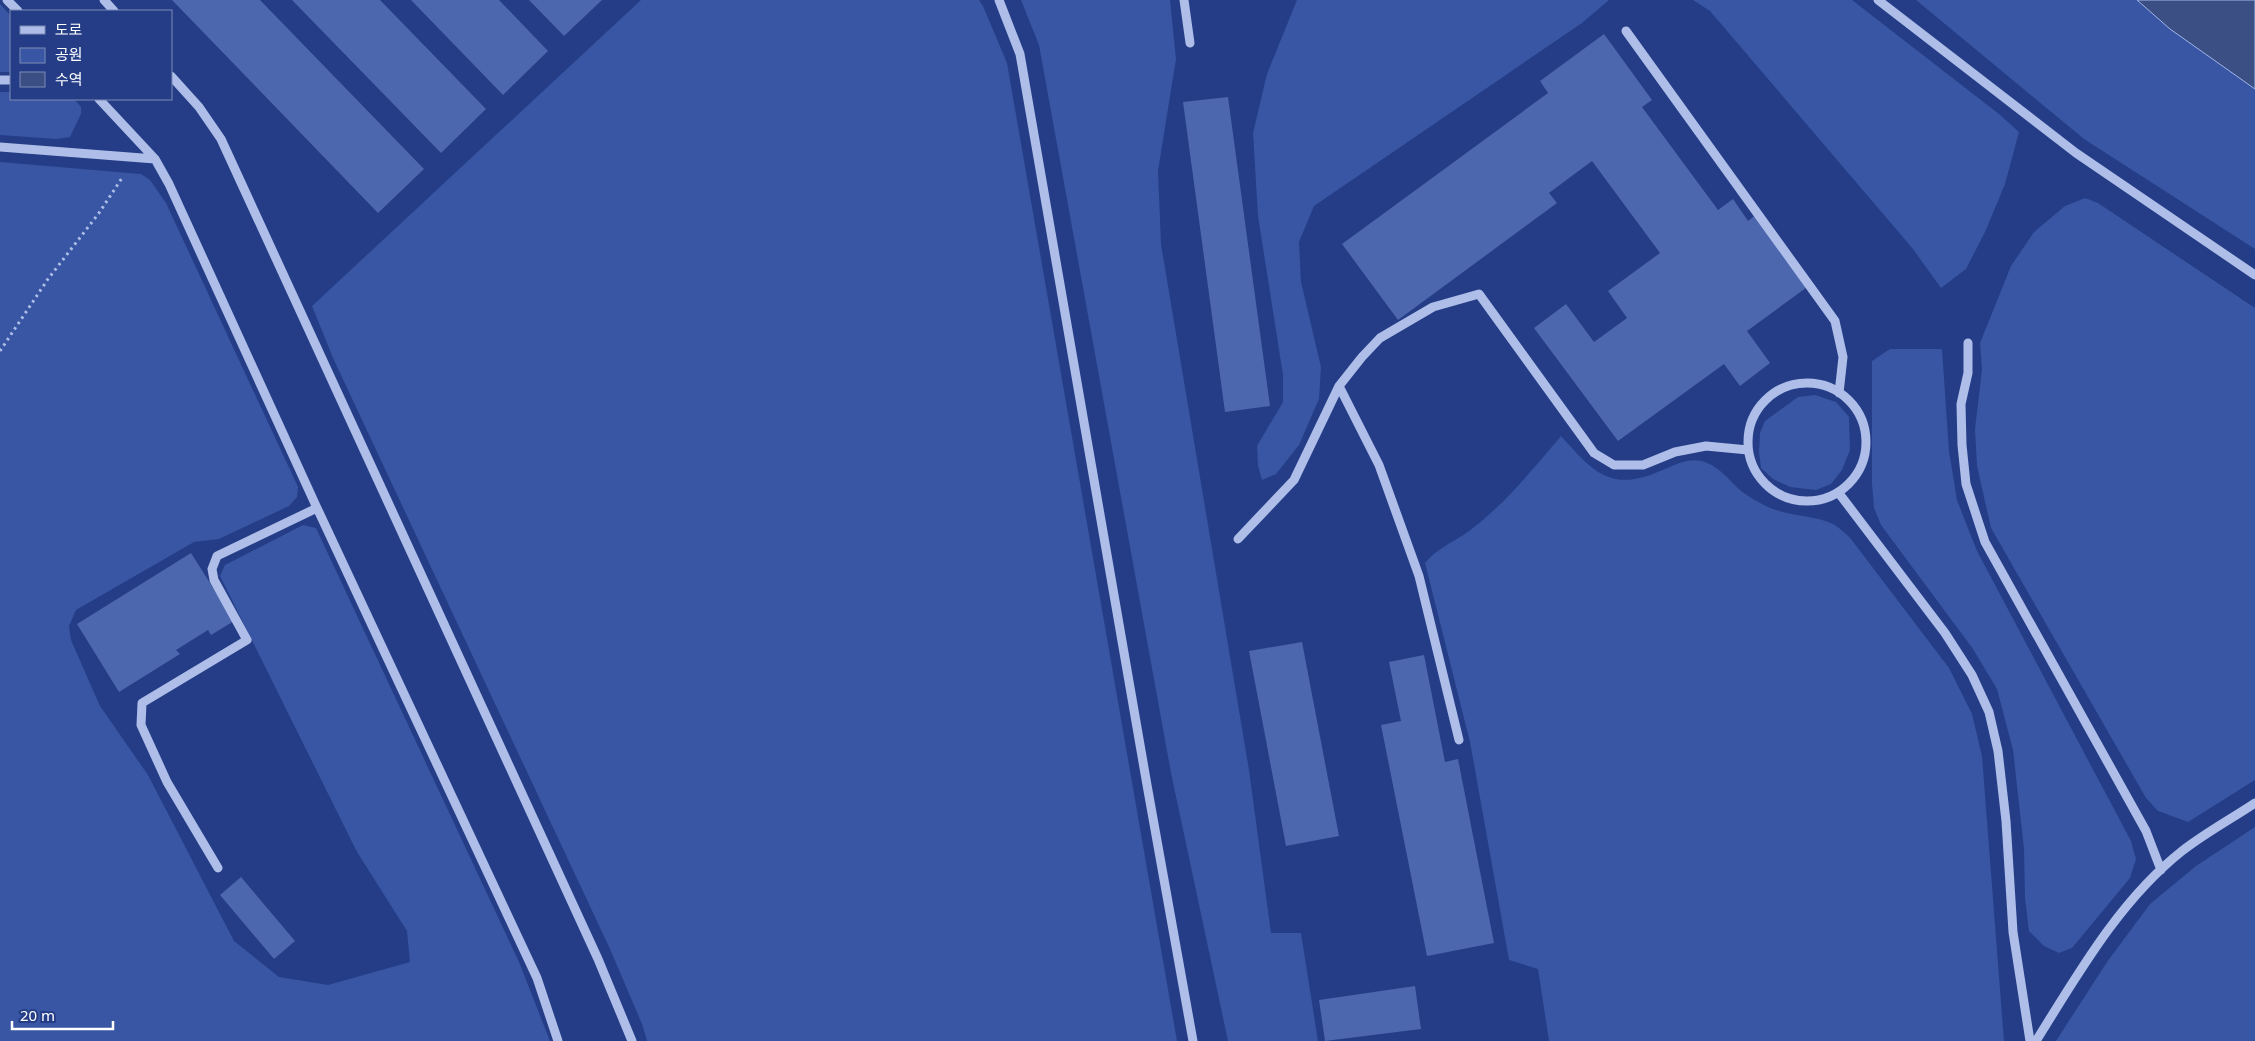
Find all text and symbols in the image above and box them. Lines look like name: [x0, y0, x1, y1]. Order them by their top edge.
legend: [10, 10, 172, 100]
text: 도로: [55, 19, 83, 39]
text: 공원: [55, 44, 83, 64]
text: 수역: [55, 69, 83, 89]
scale bar: [12, 998, 114, 1030]
text: 20 m: [20, 1005, 55, 1025]

